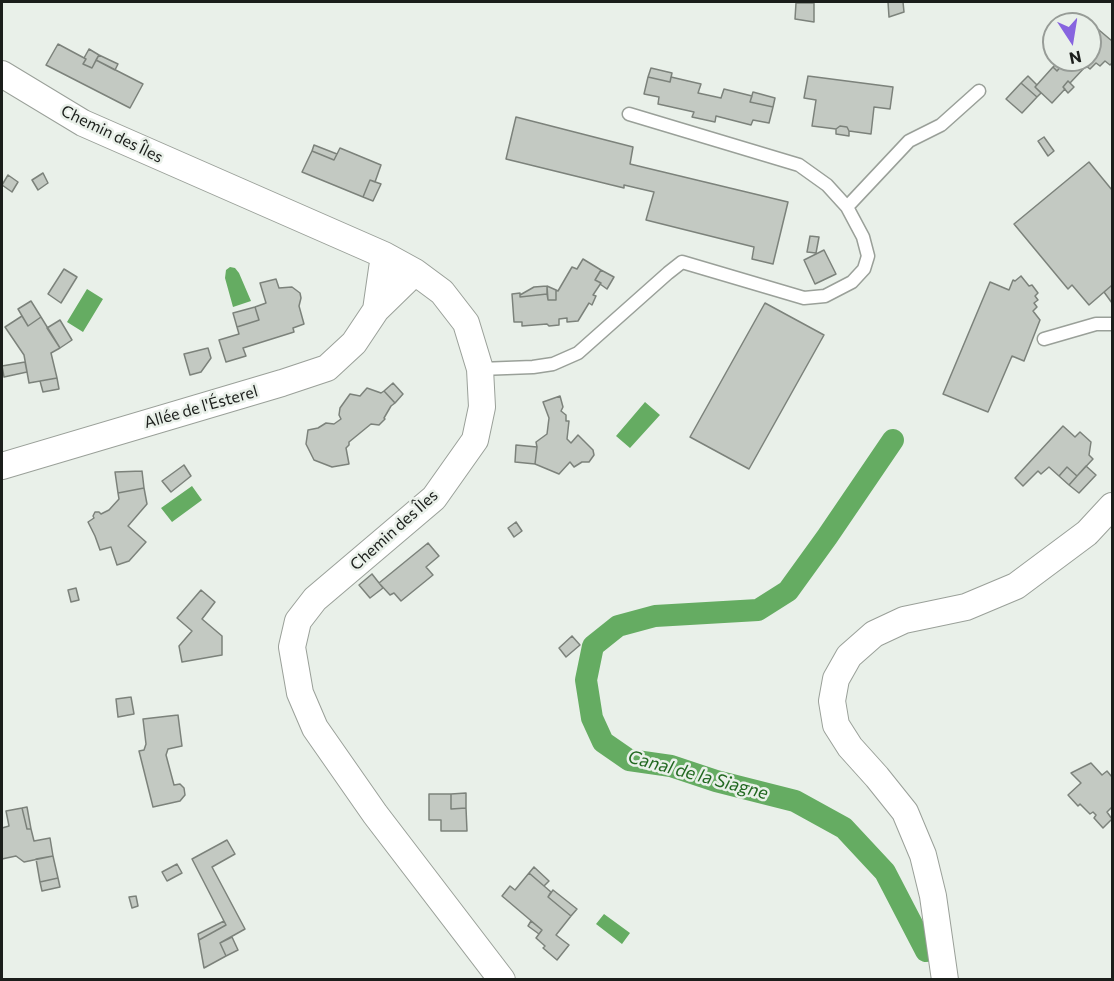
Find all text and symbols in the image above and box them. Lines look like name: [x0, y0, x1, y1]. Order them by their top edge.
north arrow: [1042, 12, 1102, 72]
text: N: [1068, 48, 1083, 69]
street label: Chemin des Îles: [58, 101, 166, 167]
street label: Allée de l'Ésterel: [142, 382, 260, 432]
street label: Chemin des Îles: [346, 486, 442, 574]
water label: Canal de la Siagne: [625, 746, 771, 804]

